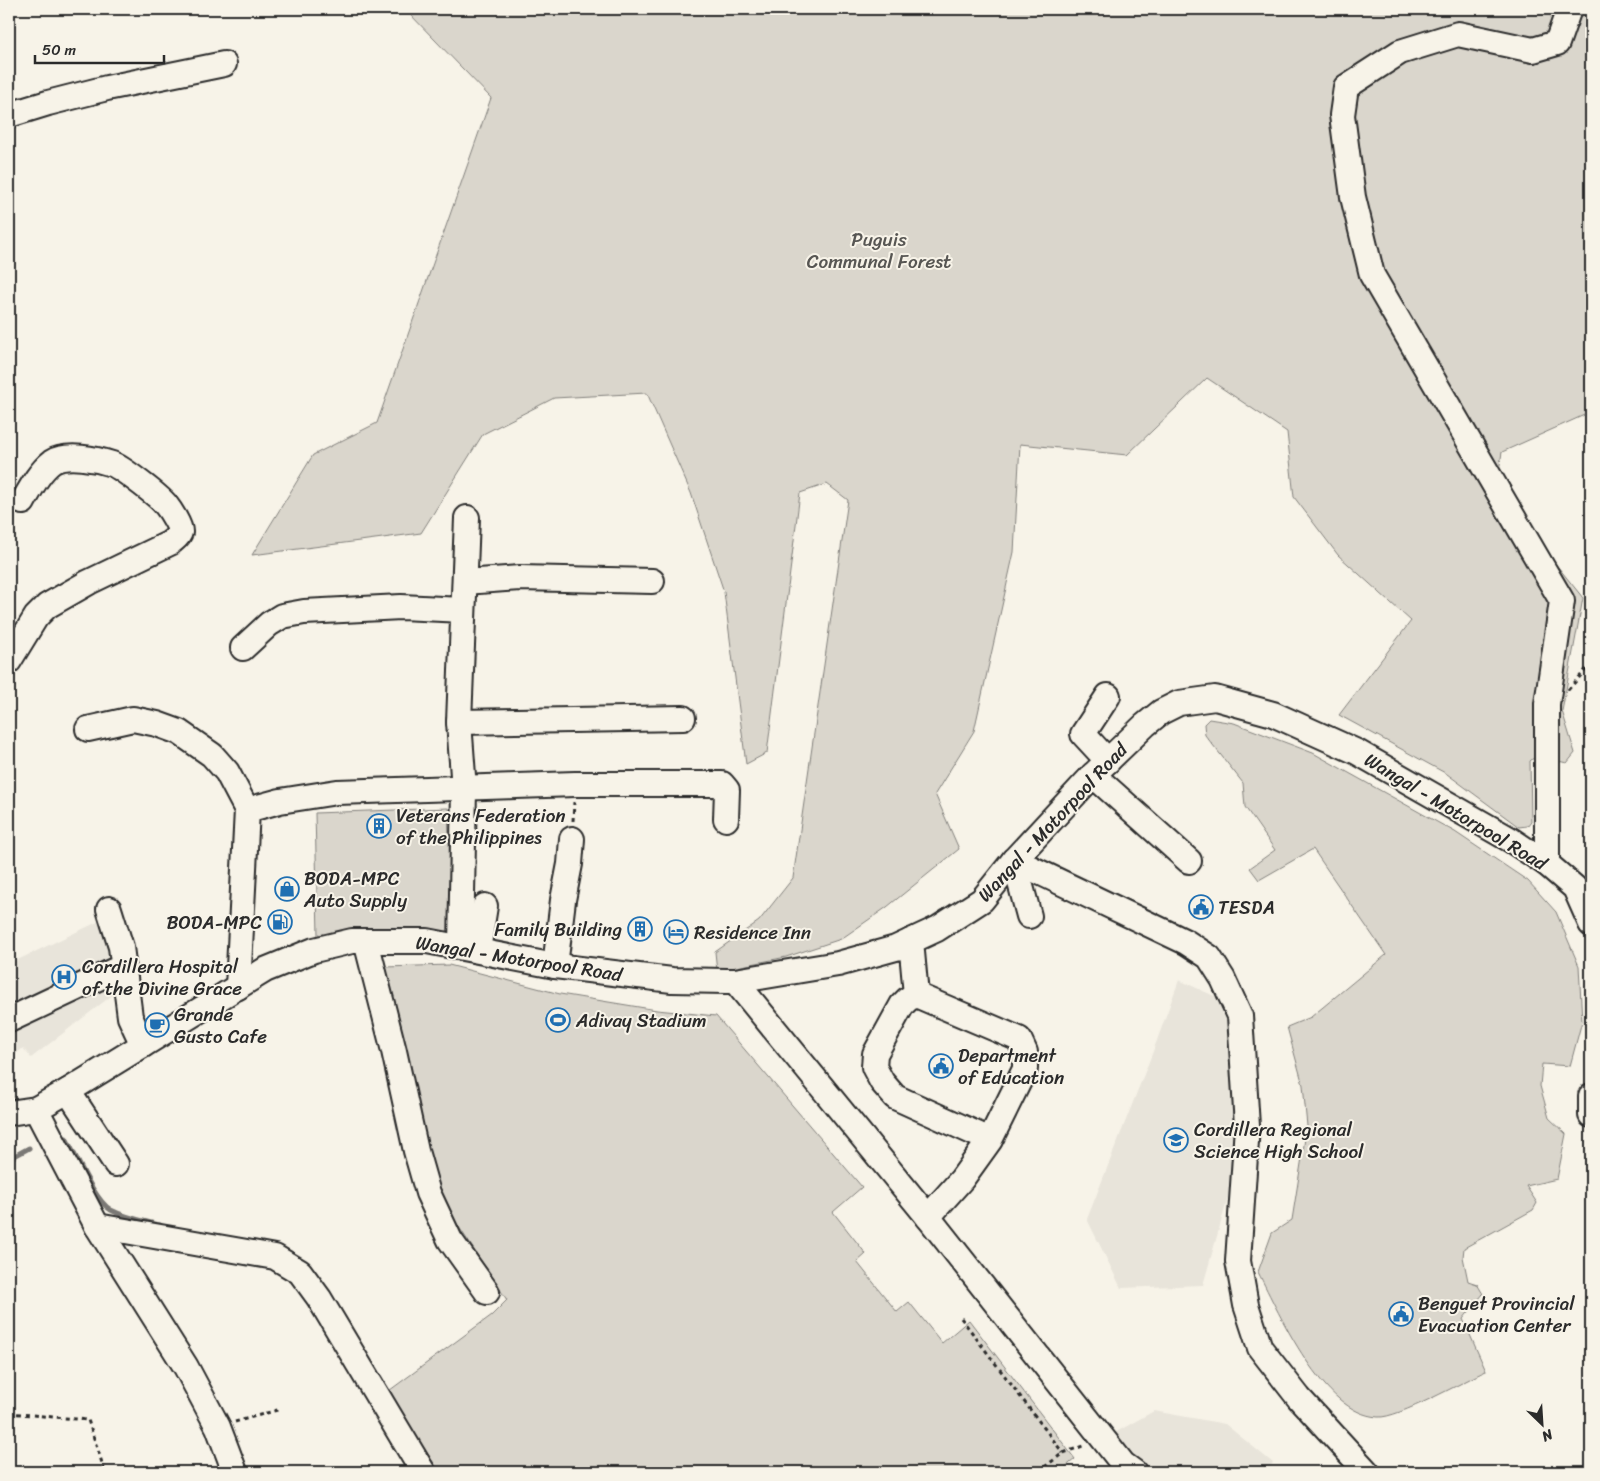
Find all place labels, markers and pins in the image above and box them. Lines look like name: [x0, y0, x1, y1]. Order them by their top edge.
place label: Veterans Federation of the Philippines: [396, 799, 566, 854]
building icon: Veterans Federation of the Philippines: [366, 813, 392, 839]
place label: BODA-MPC Auto Supply: [303, 862, 407, 917]
shop icon: BODA-MPC Auto Supply: [274, 876, 300, 902]
place label: TESDA: [1218, 891, 1275, 924]
public building icon: TESDA: [1188, 894, 1214, 920]
place label: BODA-MPC: [166, 906, 262, 939]
fuel station icon: BODA-MPC: [267, 909, 293, 935]
place label: Family Building: [494, 913, 622, 946]
building icon: Family Building: [627, 916, 653, 942]
place label: Residence Inn: [694, 916, 811, 949]
hotel icon: Residence Inn: [663, 919, 689, 945]
place label: Cordillera Hospital of the Divine Grace: [82, 950, 242, 1005]
hospital icon: Cordillera Hospital of the Divine Grace: [51, 964, 77, 990]
place label: Grande Gusto Cafe: [174, 998, 267, 1053]
place label: Adivay Stadium: [575, 1004, 707, 1037]
sports icon: Adivay Stadium: [545, 1007, 571, 1033]
cafe icon: Grande Gusto Cafe: [144, 1012, 170, 1038]
place label: Department of Education: [958, 1039, 1064, 1094]
public building icon: Department of Education: [928, 1053, 954, 1079]
place label: Cordillera Regional Science High School: [1194, 1113, 1364, 1168]
school or university icon: Cordillera Regional Science High School: [1163, 1127, 1189, 1153]
place label: Benguet Provincial Evacuation Center: [1418, 1287, 1575, 1342]
public building icon: Benguet Provincial Evacuation Center: [1388, 1301, 1414, 1327]

